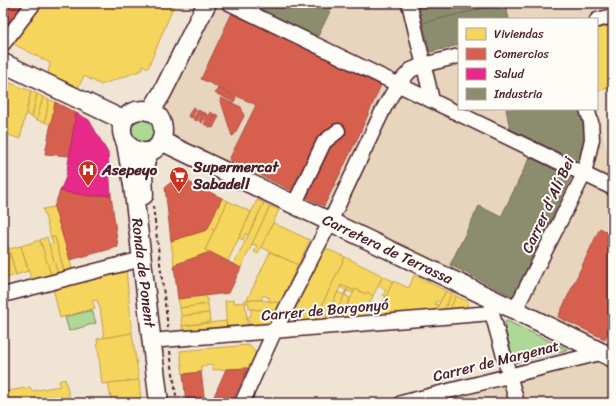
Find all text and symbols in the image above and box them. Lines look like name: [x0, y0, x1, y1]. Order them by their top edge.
legend: [458, 18, 598, 110]
text: Viviendas: [494, 23, 544, 45]
text: Comercios: [494, 43, 549, 65]
text: Salud: [494, 63, 524, 85]
text: Industria: [493, 83, 542, 105]
street label: Carrer d'Alí Bei: [514, 152, 582, 258]
place label: Supermercat Sabadell: [192, 154, 279, 197]
place label: Asepeyo: [101, 157, 158, 183]
hospital icon: Asepeyo: [77, 159, 99, 187]
supermarket icon: Supermercat Sabadell: [168, 165, 190, 193]
street label: Carretera de Terrassa: [318, 207, 458, 292]
street label: Ronda de Ponent: [124, 217, 163, 330]
street label: Carrer de Borgonyó: [260, 291, 390, 329]
street label: Carrer de Margenat: [430, 333, 562, 389]

